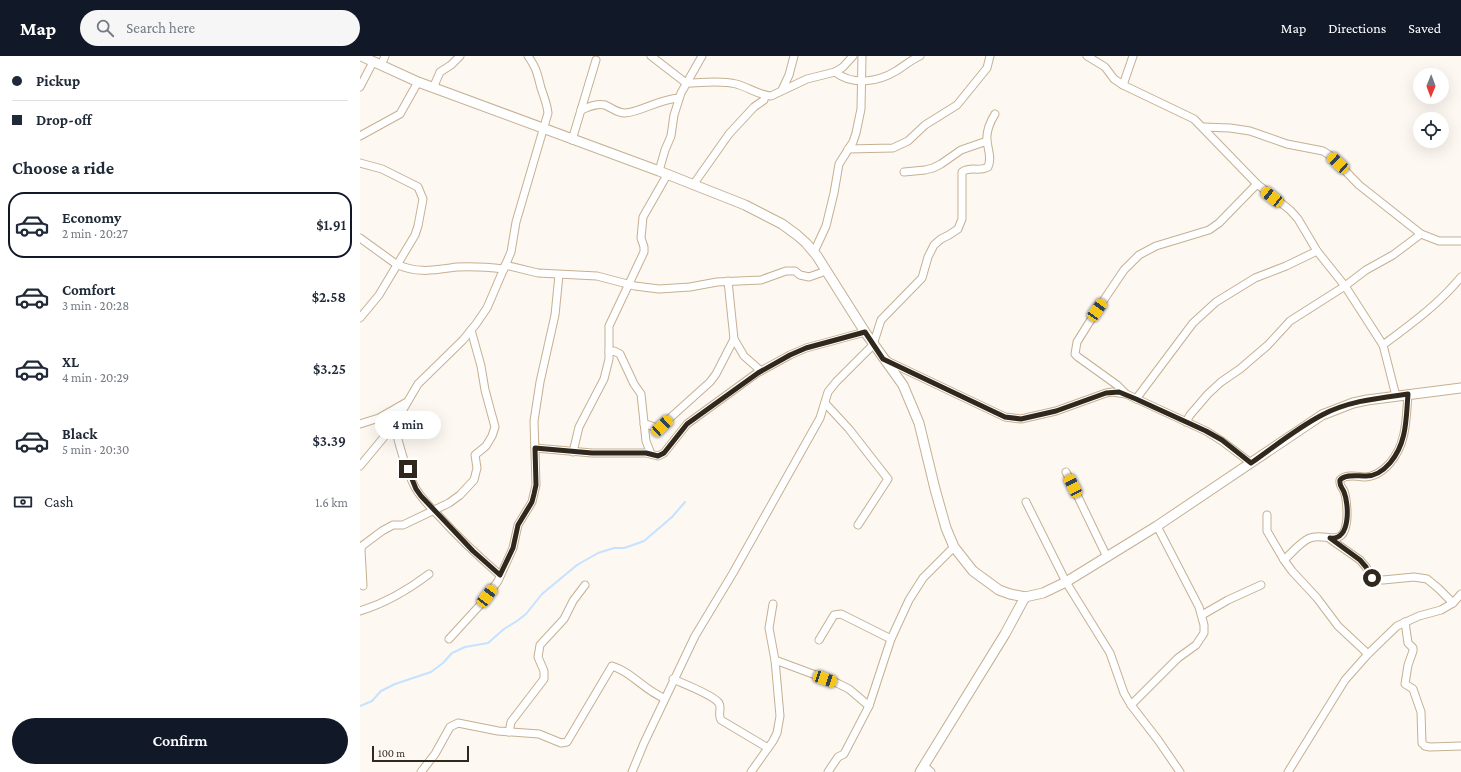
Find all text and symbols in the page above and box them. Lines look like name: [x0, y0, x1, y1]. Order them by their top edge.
search box: [80, 10, 360, 46]
icon: search: [94, 17, 116, 39]
text: Map: [20, 18, 56, 39]
text: Search here: [126, 20, 195, 36]
text: Map: [1281, 20, 1306, 36]
text: Directions: [1328, 20, 1386, 36]
text: Saved: [1408, 20, 1441, 36]
north arrow: [1413, 68, 1449, 104]
map controls: [1413, 68, 1449, 148]
text: Pickup: [36, 73, 80, 89]
text: Drop-off: [36, 112, 92, 128]
button: locate: [1413, 112, 1449, 148]
car: [1325, 150, 1351, 176]
text: Choose a ride: [12, 158, 114, 178]
car: [1259, 185, 1285, 209]
icon: car: [14, 207, 50, 243]
text: Economy: [62, 210, 121, 226]
text: $1.91: [316, 217, 346, 233]
text: 2 min · 20:27: [62, 226, 128, 241]
icon: car: [14, 279, 50, 315]
text: Comfort: [62, 282, 116, 298]
text: $2.58: [312, 289, 346, 305]
car: [1085, 297, 1109, 323]
text: 3 min · 20:28: [62, 298, 129, 313]
icon: car: [14, 351, 50, 387]
text: XL: [62, 354, 79, 370]
text: $3.25: [313, 361, 346, 377]
text: 4 min · 20:29: [62, 370, 129, 385]
callout: 4 min: [375, 411, 441, 439]
car: [649, 413, 675, 439]
text: 4 min: [392, 417, 424, 432]
icon: car: [14, 423, 50, 459]
text: Black: [62, 426, 97, 442]
text: $3.39: [313, 433, 346, 449]
text: 5 min · 20:30: [62, 442, 129, 457]
route end: [399, 460, 417, 478]
car: [1062, 473, 1084, 499]
icon: cash: [12, 491, 34, 513]
text: Cash: [44, 494, 74, 510]
text: 1.6 km: [315, 495, 348, 510]
route start: [1363, 569, 1381, 587]
car: [475, 583, 499, 609]
car: [812, 669, 838, 689]
button: Confirm: [12, 718, 348, 764]
scale bar: [372, 744, 469, 763]
text: 100 m: [378, 747, 405, 759]

